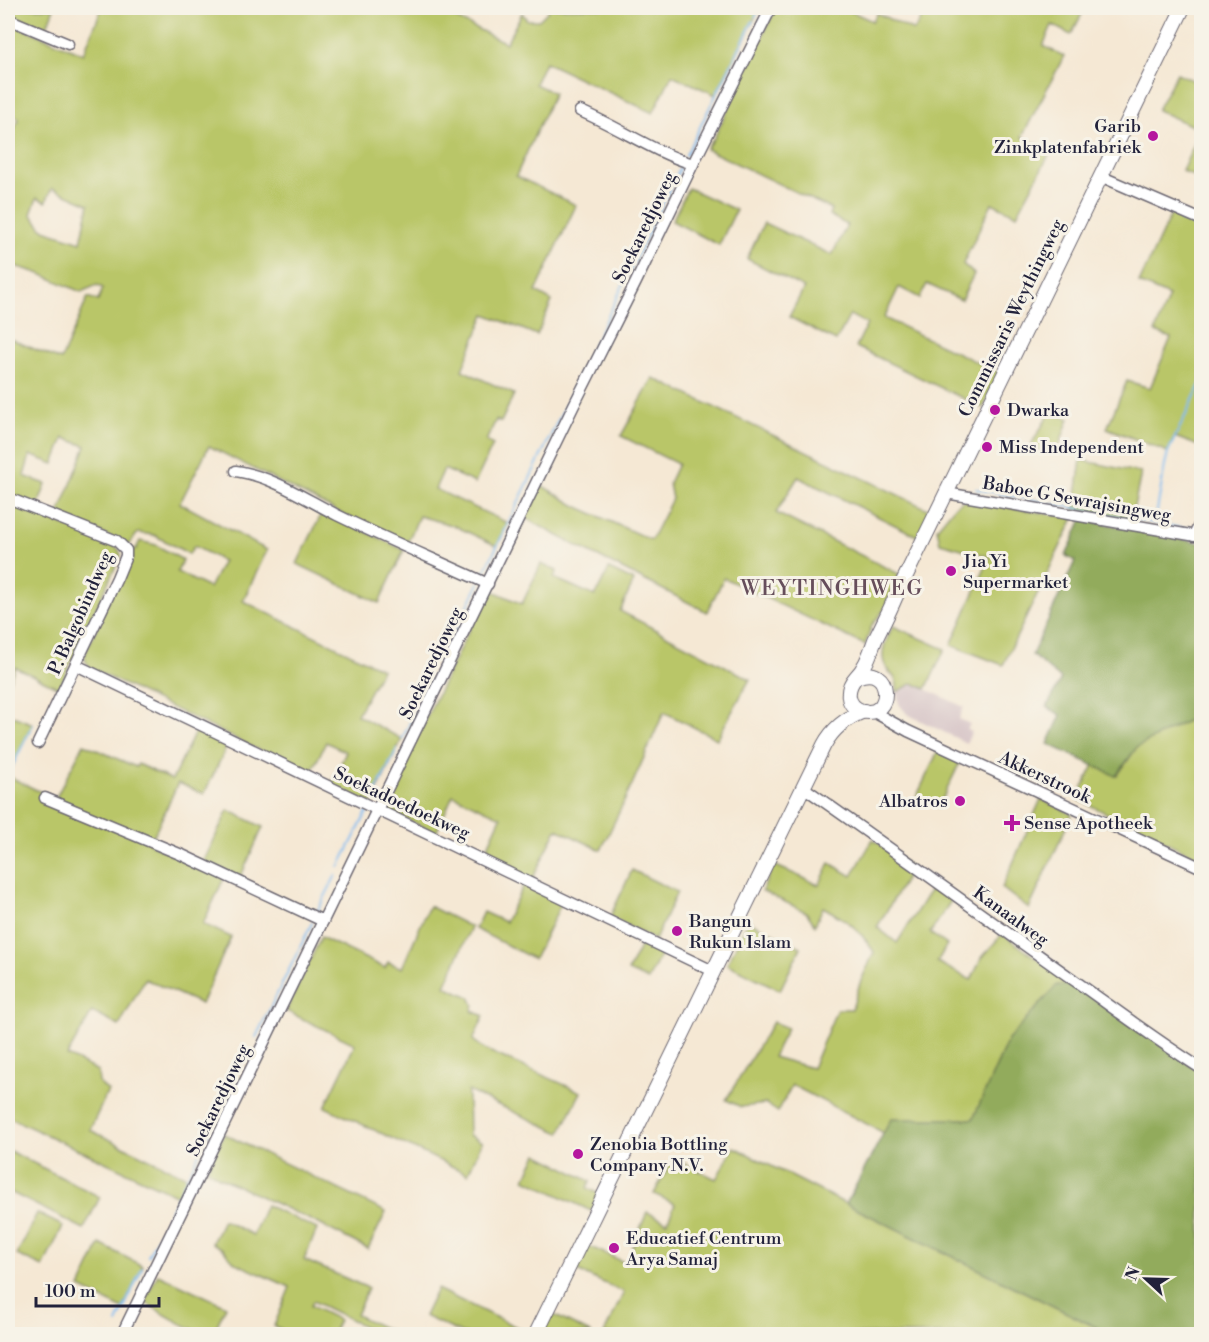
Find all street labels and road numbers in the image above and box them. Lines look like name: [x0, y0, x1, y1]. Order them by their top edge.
street label: Soekaredjoweg: [607, 167, 682, 287]
street label: Commissaris Weythingweg: [953, 215, 1070, 421]
street label: Baboe G Sewrajsingweg: [980, 471, 1174, 528]
street label: P. Balgobindweg: [43, 547, 118, 679]
street label: Soekaredjoweg: [394, 603, 469, 723]
street label: Akkerstrook: [994, 746, 1096, 810]
street label: Soekadoedoekweg: [330, 762, 474, 845]
street label: Kanaalweg: [968, 881, 1054, 952]
street label: Soekaredjoweg: [181, 1040, 256, 1160]

